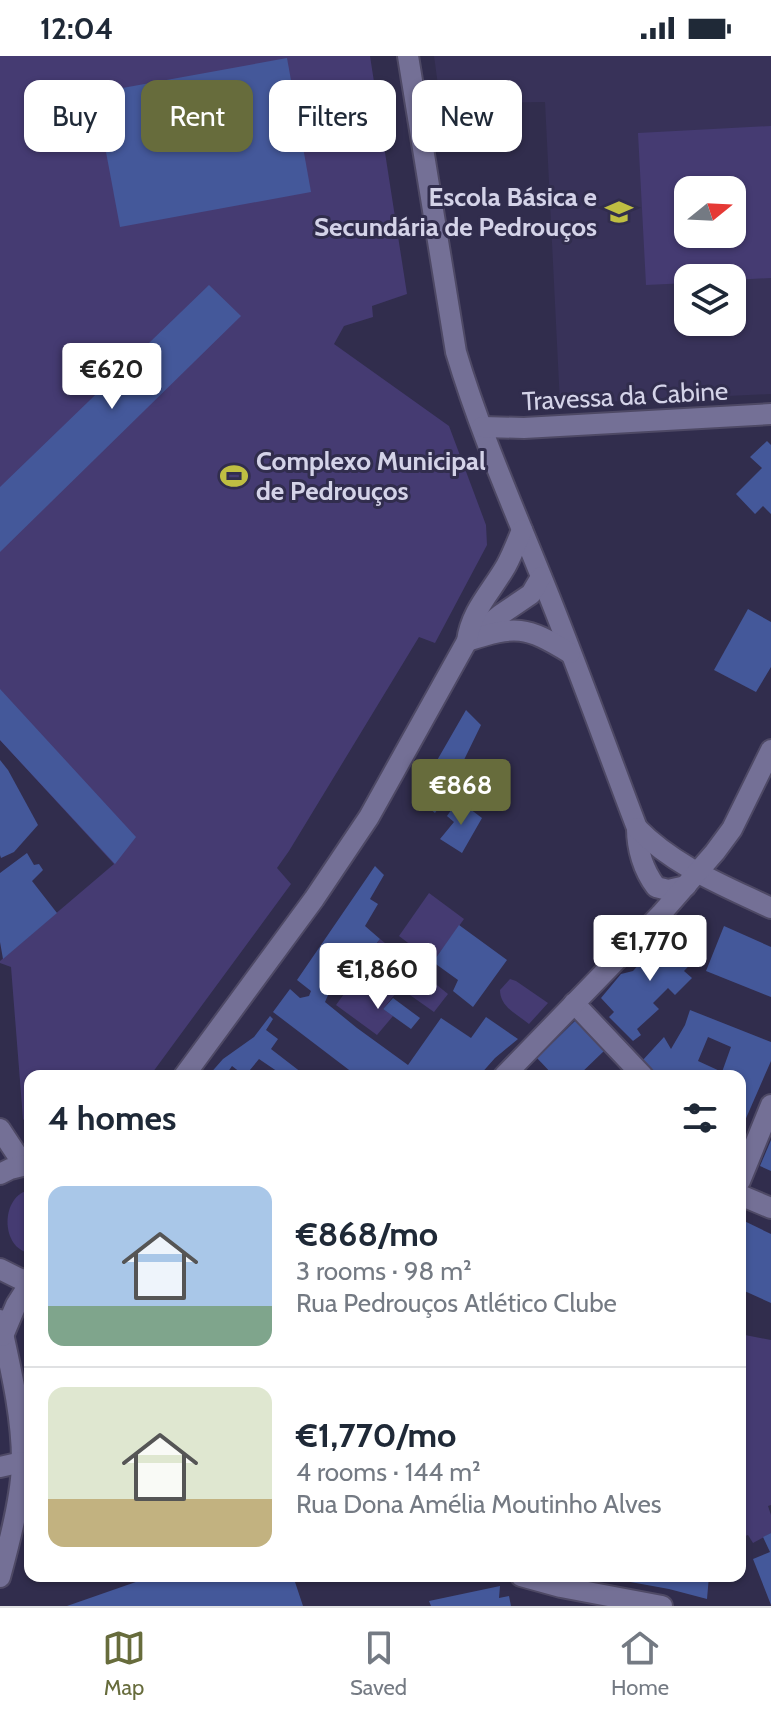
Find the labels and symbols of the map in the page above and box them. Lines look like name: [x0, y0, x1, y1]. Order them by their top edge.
north arrow: [674, 176, 746, 248]
place label: Escola Básica e Secundária de Pedrouços: [314, 181, 597, 243]
school or university icon: Escola Básica e Secundária de Pedrouços: [604, 197, 634, 227]
pin: €620: [65, 343, 159, 411]
street label: Travessa da Cabine: [521, 375, 729, 417]
place label: Complexo Municipal de Pedrouços: [256, 445, 486, 507]
sports icon: Complexo Municipal de Pedrouços: [219, 461, 249, 491]
pin: €868: [414, 759, 508, 827]
pin: €1,770: [585, 915, 715, 983]
pin: €1,860: [313, 943, 443, 1011]

